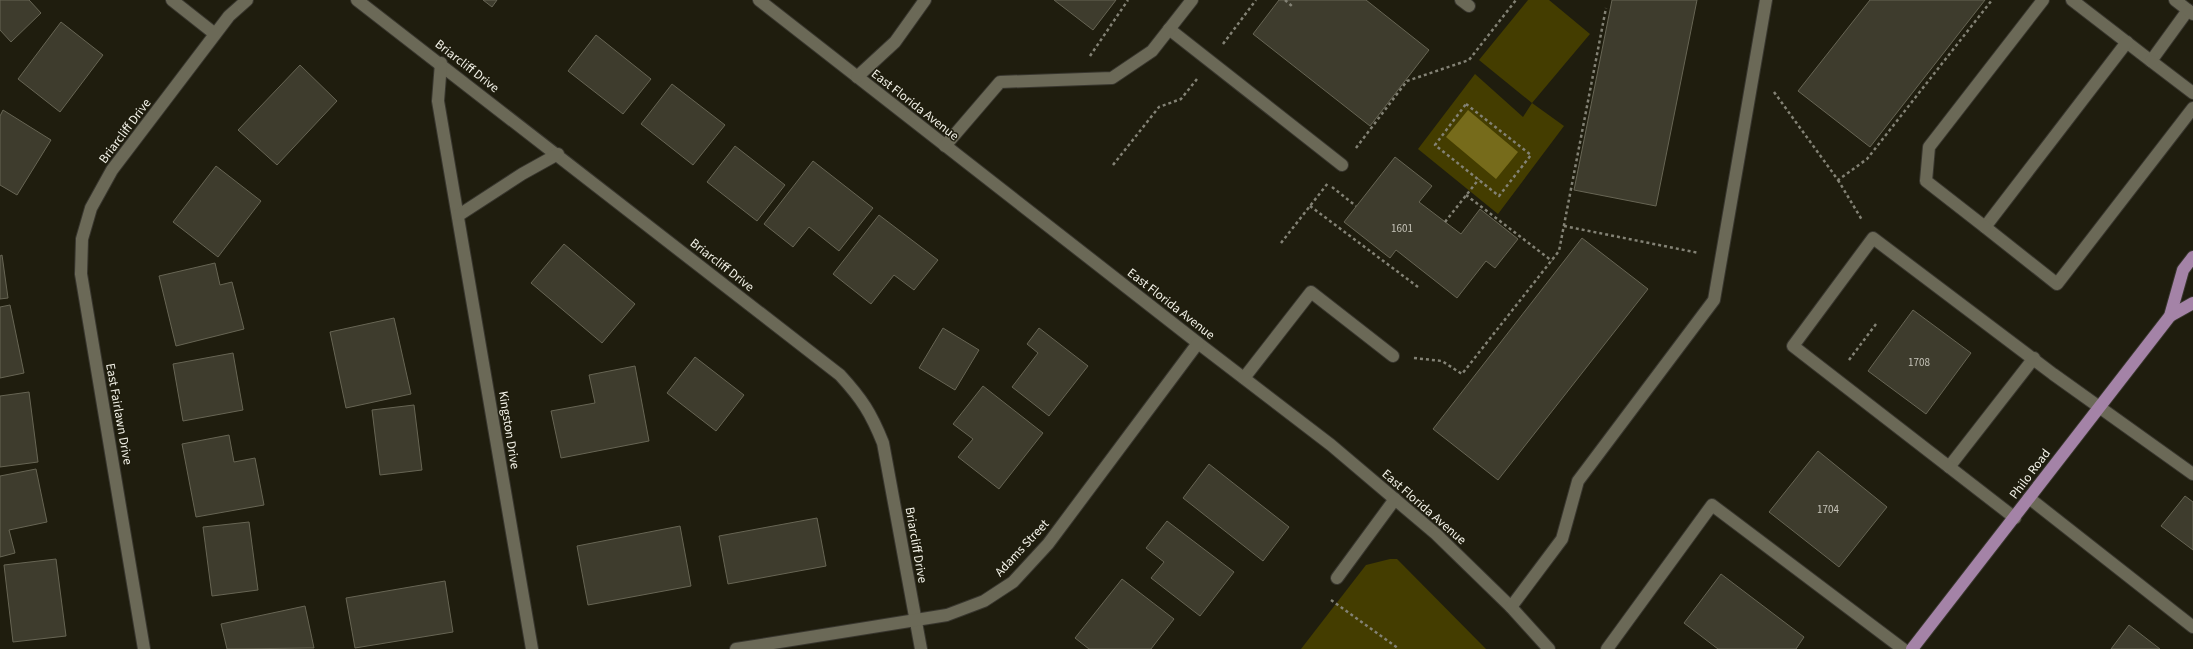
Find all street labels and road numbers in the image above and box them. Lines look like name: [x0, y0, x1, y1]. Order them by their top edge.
street label: Briarcliff Drive: [431, 35, 503, 97]
street label: East Florida Avenue: [867, 65, 963, 145]
street label: Briarcliff Drive: [95, 95, 155, 167]
street label: Briarcliff Drive: [686, 234, 758, 296]
street label: East Florida Avenue: [1123, 264, 1219, 344]
street label: East Fairlawn Drive: [101, 362, 137, 466]
street label: Kingston Drive: [494, 390, 524, 470]
street label: Philo Road: [2005, 445, 2055, 503]
street label: East Florida Avenue: [1378, 465, 1470, 549]
street label: Briarcliff Drive: [900, 506, 932, 584]
street label: Adams Street: [991, 515, 1054, 581]

